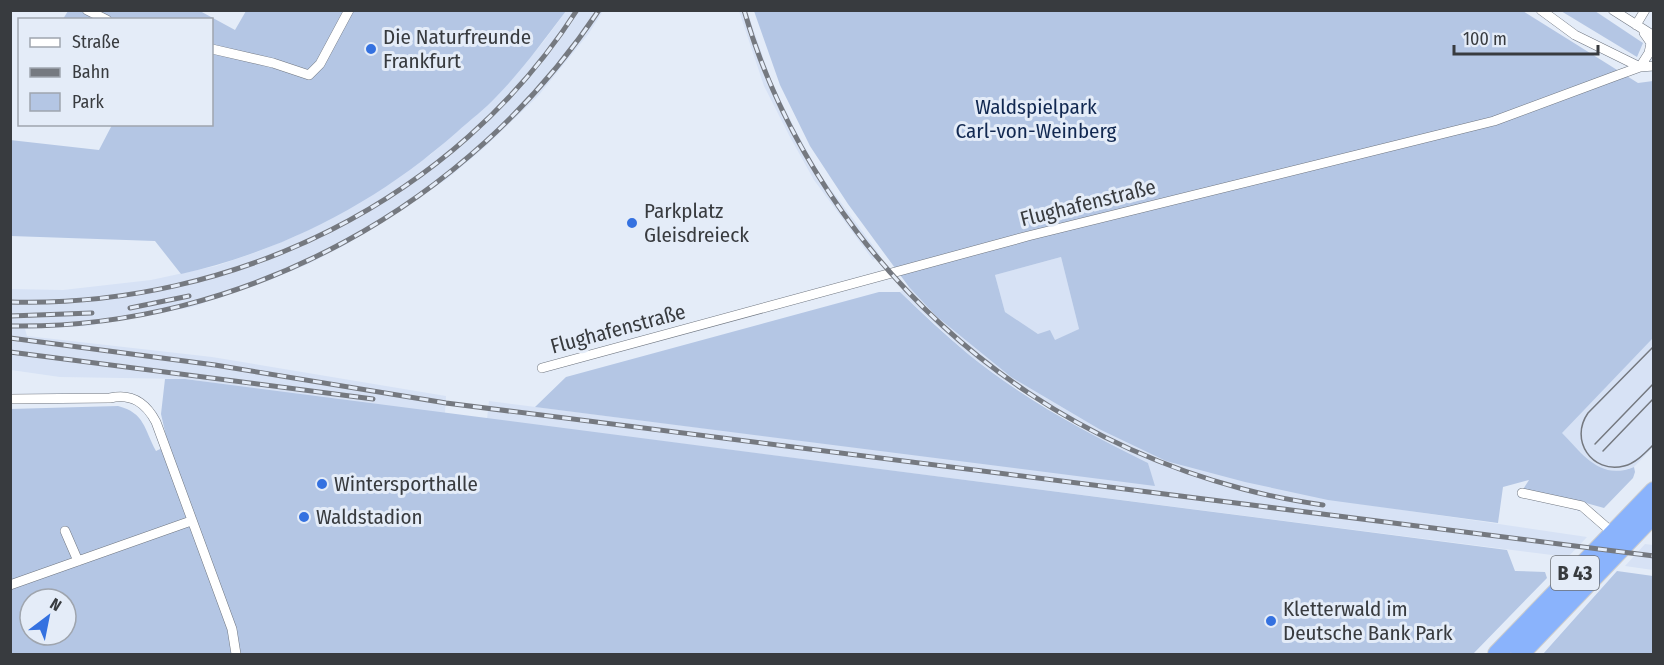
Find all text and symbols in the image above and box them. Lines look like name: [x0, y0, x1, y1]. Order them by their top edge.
legend: [18, 18, 213, 126]
scale bar: [1454, 18, 1598, 56]
place label: Die Naturfreunde Frankfurt: [383, 24, 531, 74]
text: 100 m: [1463, 28, 1507, 50]
text: Straße: [72, 31, 120, 53]
marker: Die Naturfreunde Frankfurt: [364, 42, 378, 56]
text: Bahn: [72, 61, 110, 83]
text: Park: [72, 91, 105, 113]
park label: Waldspielpark Carl-von-Weinberg: [956, 94, 1117, 144]
street label: Flughafenstraße: [1018, 174, 1158, 232]
place label: Parkplatz Gleisdreieck: [644, 198, 749, 248]
marker: Parkplatz Gleisdreieck: [625, 216, 639, 230]
street label: Flughafenstraße: [548, 298, 688, 360]
place label: Wintersporthalle: [334, 471, 478, 497]
marker: Wintersporthalle: [315, 477, 329, 491]
place label: Waldstadion: [316, 504, 423, 530]
marker: Waldstadion: [297, 510, 311, 524]
road number: B 43: [1551, 556, 1599, 590]
north arrow: [18, 587, 78, 647]
text: N: [47, 594, 65, 615]
place label: Kletterwald im Deutsche Bank Park: [1283, 596, 1453, 646]
marker: Kletterwald im Deutsche Bank Park: [1264, 614, 1278, 628]

